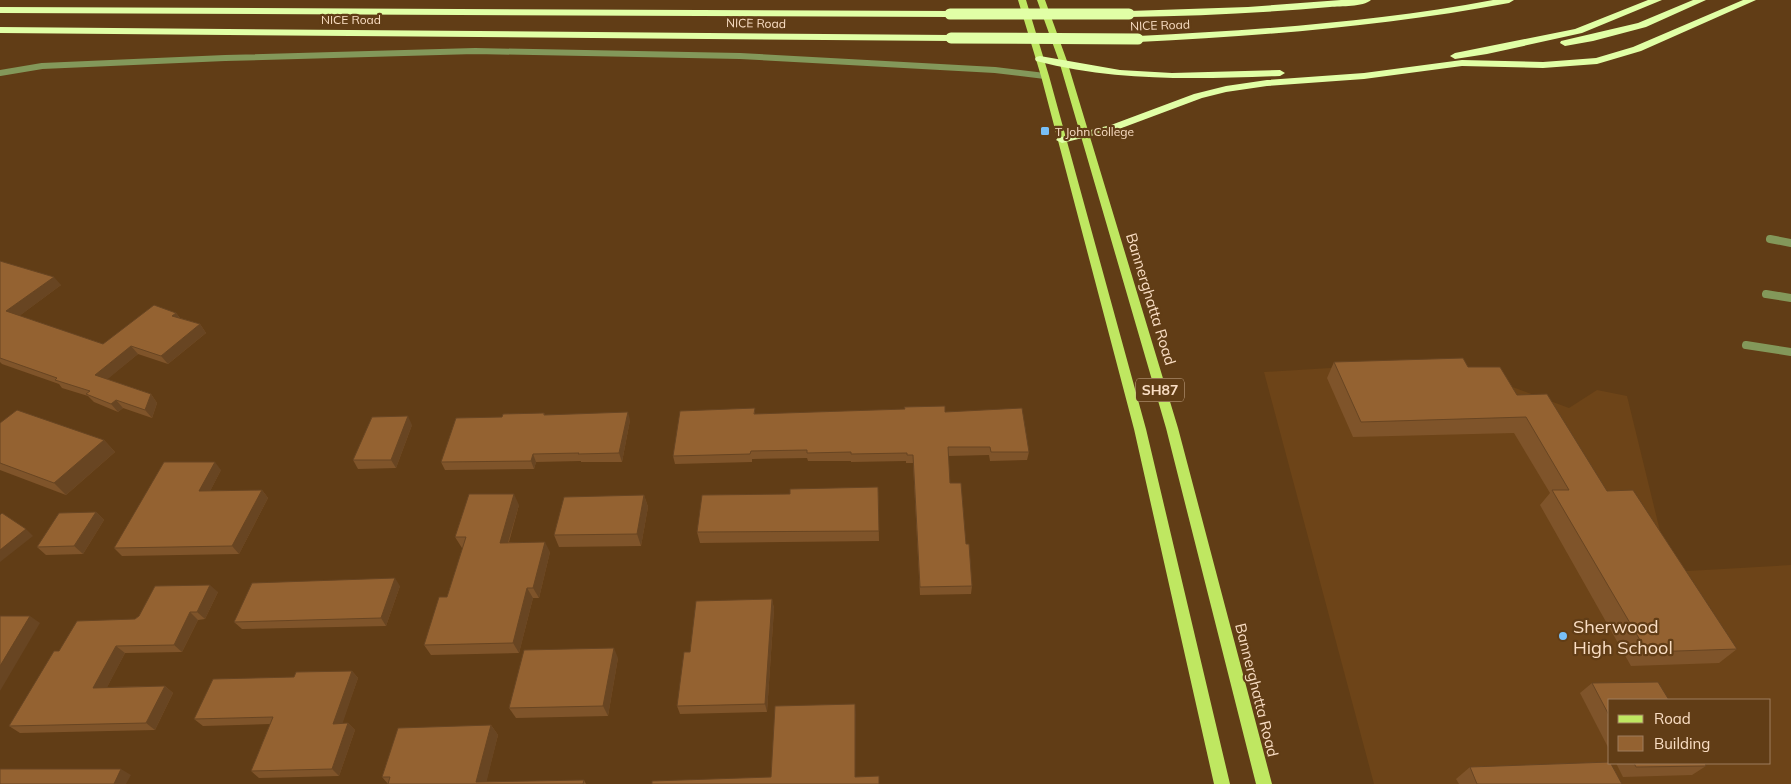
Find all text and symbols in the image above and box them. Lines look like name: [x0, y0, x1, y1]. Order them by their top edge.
street label: NICE Road: [321, 12, 381, 27]
street label: NICE Road: [726, 15, 786, 31]
street label: NICE Road: [1130, 16, 1190, 34]
place label: T John College: [1055, 124, 1134, 139]
marker: T John College: [1039, 125, 1051, 137]
street label: Bannerghatta Road: [1122, 231, 1180, 367]
road number: SH87: [1136, 378, 1184, 402]
place label: Sherwood High School: [1573, 615, 1673, 659]
street label: Bannerghatta Road: [1231, 621, 1283, 759]
marker: Sherwood High School: [1557, 630, 1569, 642]
legend: [1608, 699, 1771, 764]
text: Road: [1654, 709, 1691, 728]
text: Building: [1654, 734, 1710, 753]

